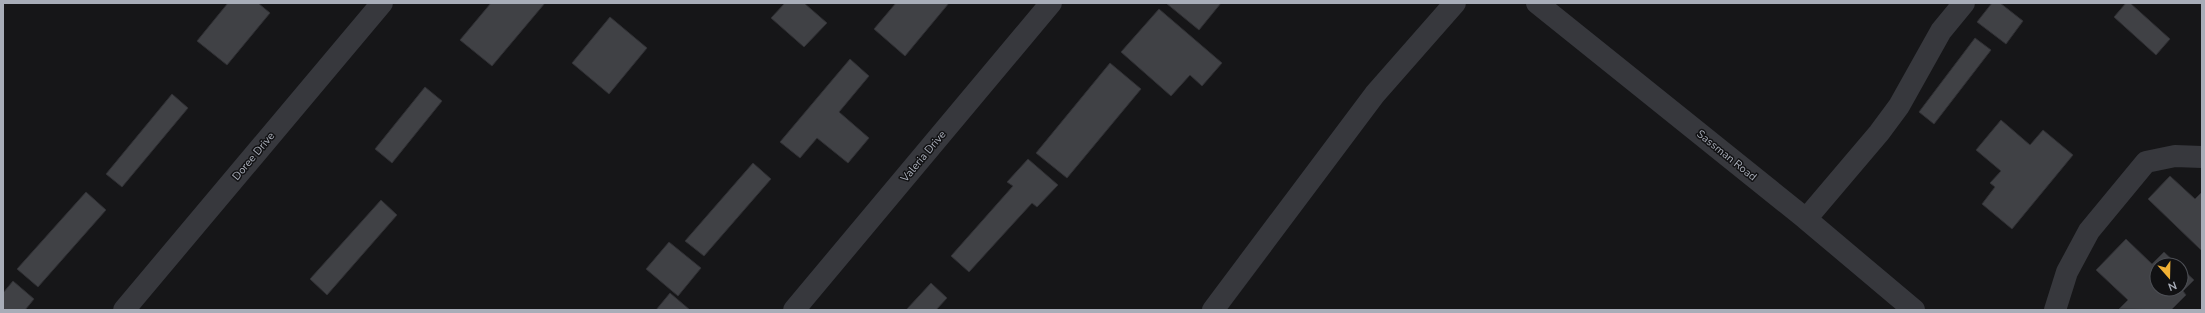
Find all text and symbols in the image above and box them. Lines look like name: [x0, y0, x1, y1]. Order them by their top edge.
street label: Valeria Drive: [897, 127, 949, 186]
street label: Sassman Road: [1694, 127, 1760, 184]
street label: Doree Drive: [229, 129, 278, 184]
north arrow: [2149, 257, 2189, 297]
text: N: [2166, 277, 2179, 294]

